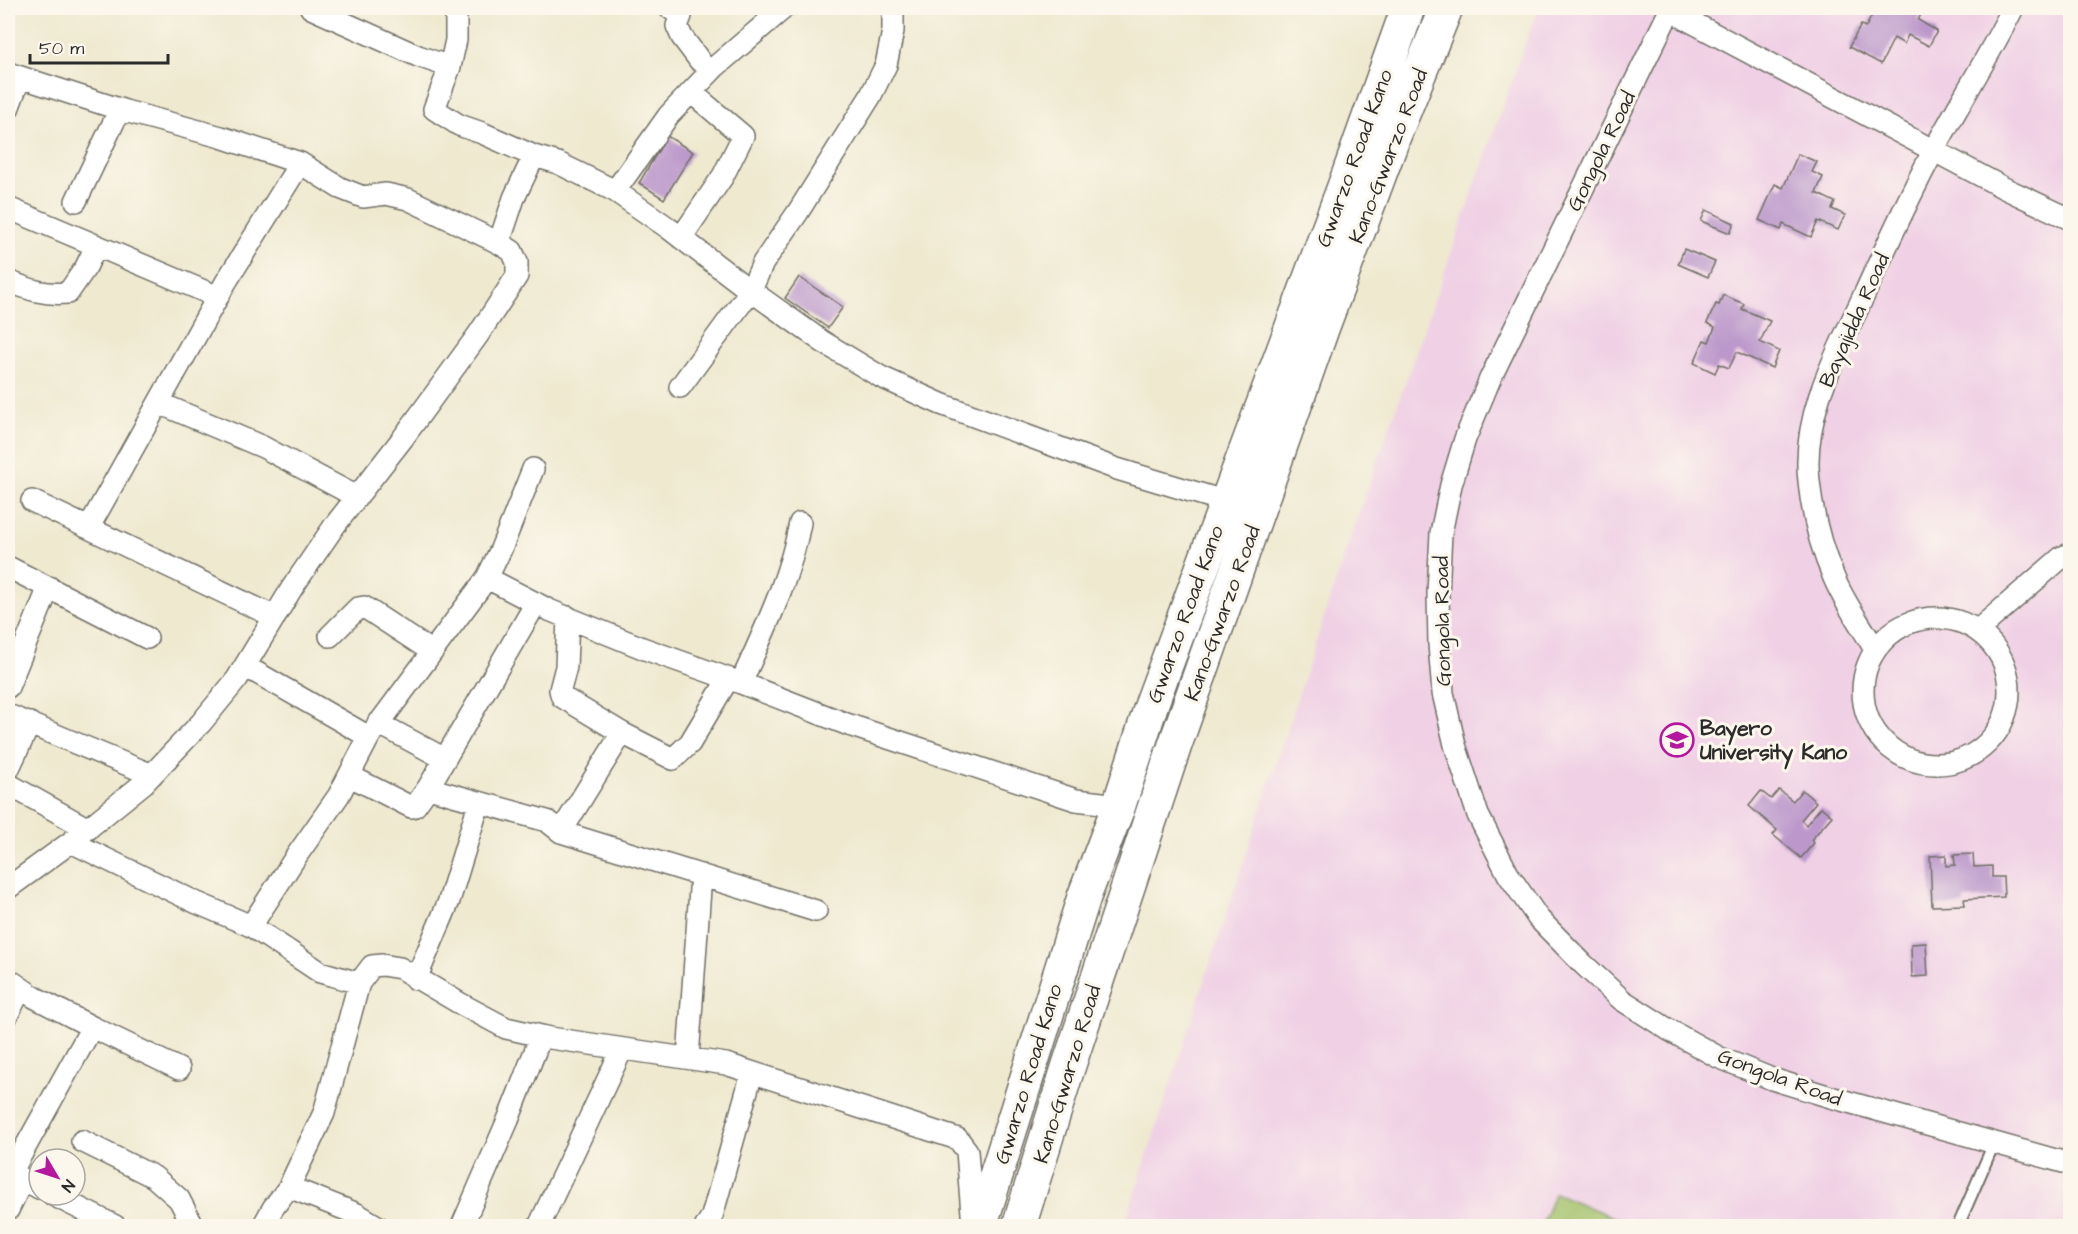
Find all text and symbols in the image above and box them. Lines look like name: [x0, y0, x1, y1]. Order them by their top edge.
scale bar: [30, 27, 168, 65]
text: 50 m: [39, 36, 84, 61]
street label: Kano-Gwarzo Road: [1342, 64, 1435, 248]
street label: Gwarzo Road Kano: [1309, 65, 1400, 251]
street label: Gongola Road: [1560, 86, 1645, 217]
street label: Bayajidda Road: [1812, 249, 1899, 393]
street label: Gwarzo Road Kano: [1140, 521, 1231, 707]
street label: Kano-Gwarzo Road: [1177, 521, 1268, 705]
street label: Gongola Road: [1427, 555, 1460, 686]
place label: Bayero University Kano: [1700, 714, 1847, 770]
school or university icon: Bayero University Kano: [1659, 722, 1695, 758]
street label: Gwarzo Road Kano: [987, 980, 1070, 1168]
street label: Kano-Gwarzo Road: [1027, 981, 1108, 1167]
street label: Gongola Road: [1713, 1042, 1846, 1115]
north arrow: [27, 1147, 87, 1207]
text: N: [56, 1175, 80, 1197]

